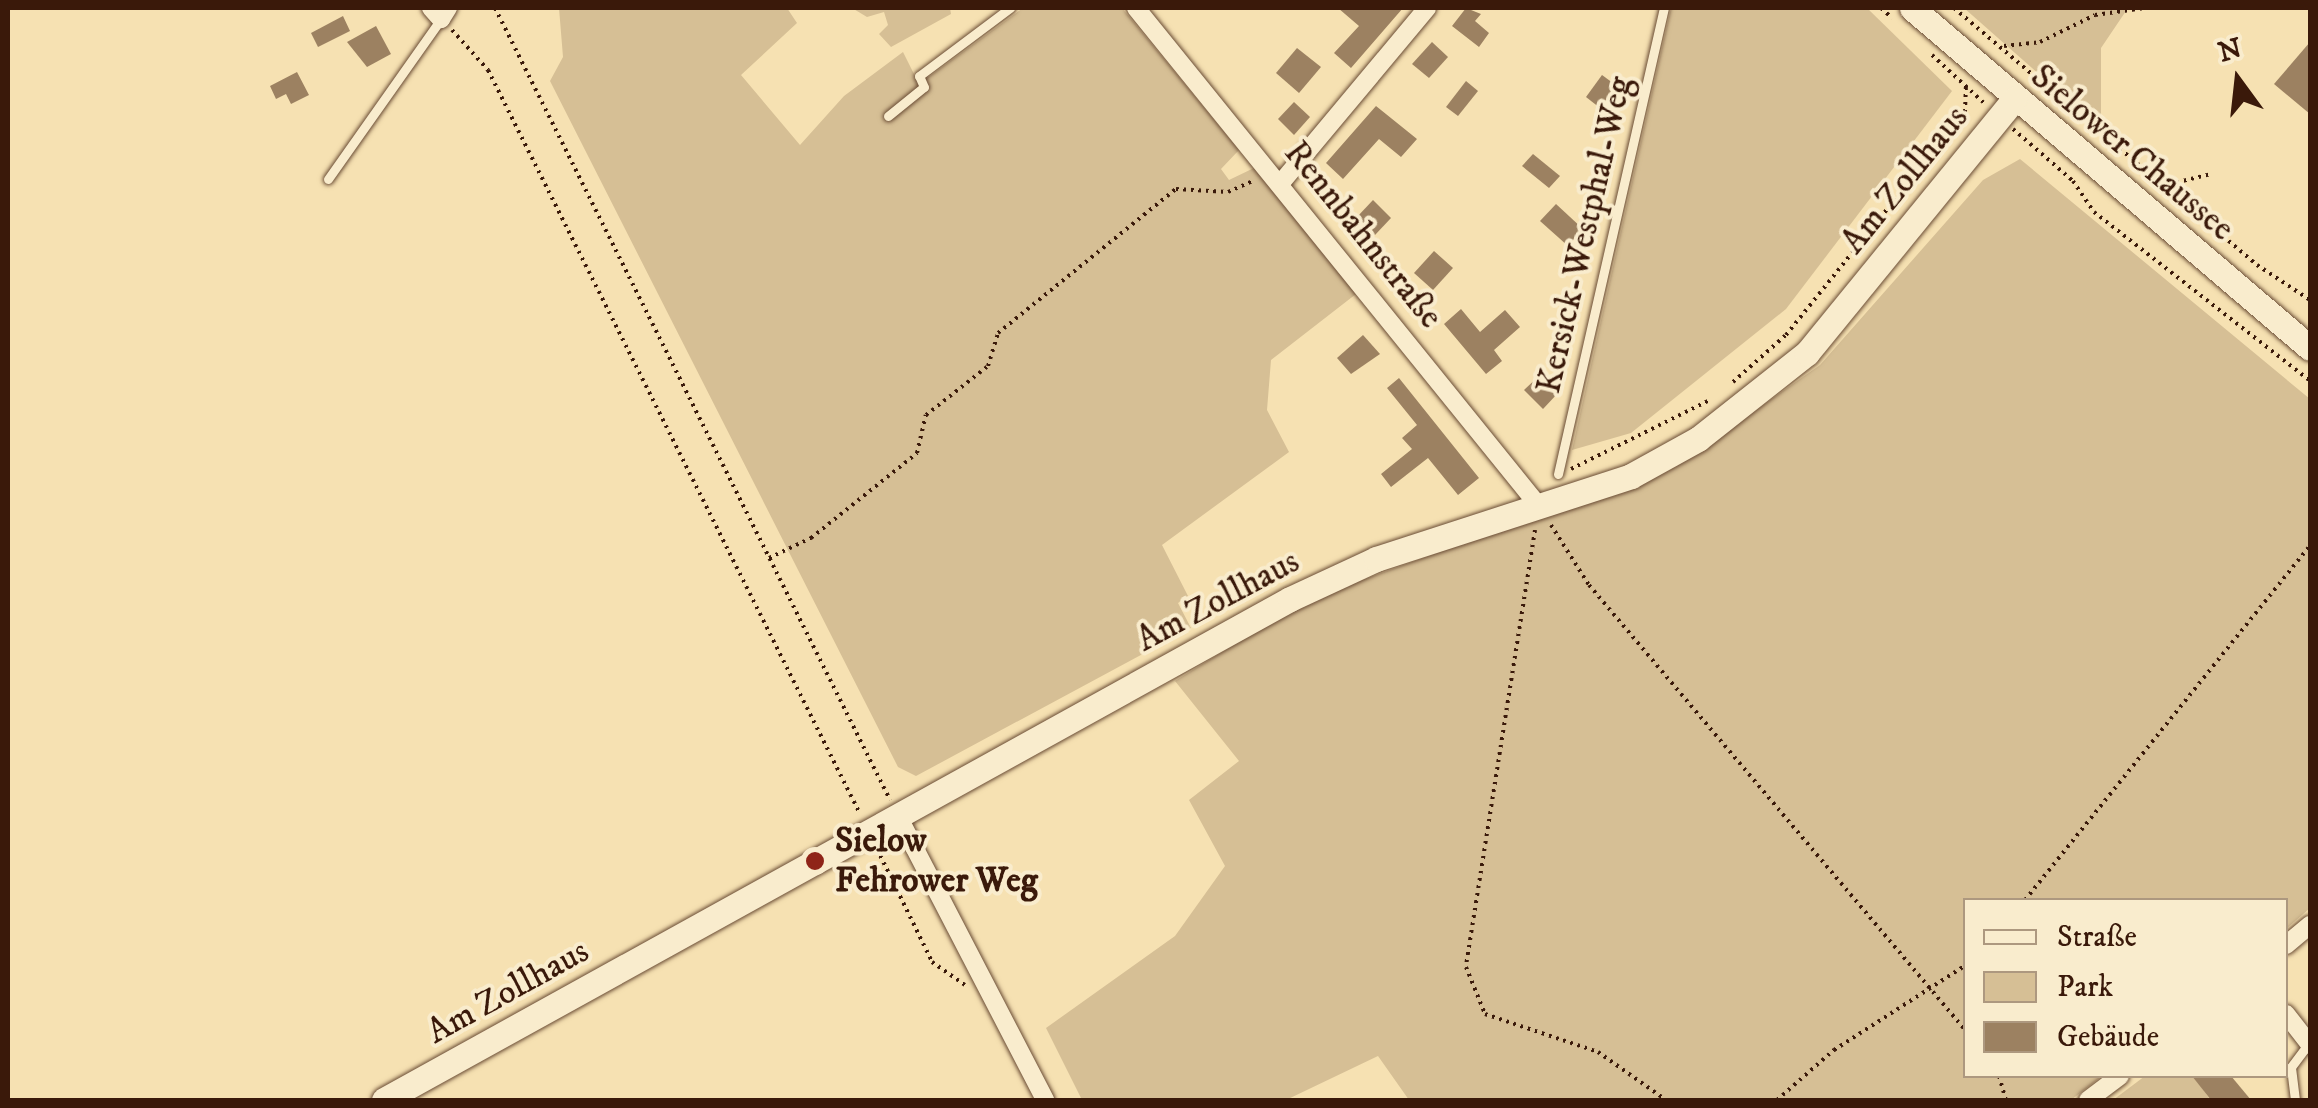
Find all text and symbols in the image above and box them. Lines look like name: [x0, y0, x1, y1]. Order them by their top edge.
north arrow: [2188, 30, 2288, 130]
text: N: [2214, 31, 2246, 70]
street label: Sielower Chaussee: [2022, 56, 2242, 250]
street label: Kersick-Westphal-Weg: [1528, 72, 1642, 398]
street label: Am Zollhaus: [1833, 98, 1977, 262]
street label: Rennbahnstraße: [1275, 133, 1451, 337]
street label: Am Zollhaus: [1129, 541, 1307, 661]
place label: Sielow Fehrower Weg: [835, 820, 1038, 902]
marker: Sielow Fehrower Weg: [804, 850, 826, 872]
legend: [1963, 898, 2288, 1078]
text: Straße: [2057, 919, 2137, 956]
street label: Am Zollhaus: [420, 930, 596, 1054]
text: Park: [2057, 969, 2113, 1006]
text: Gebäude: [2057, 1019, 2159, 1056]

